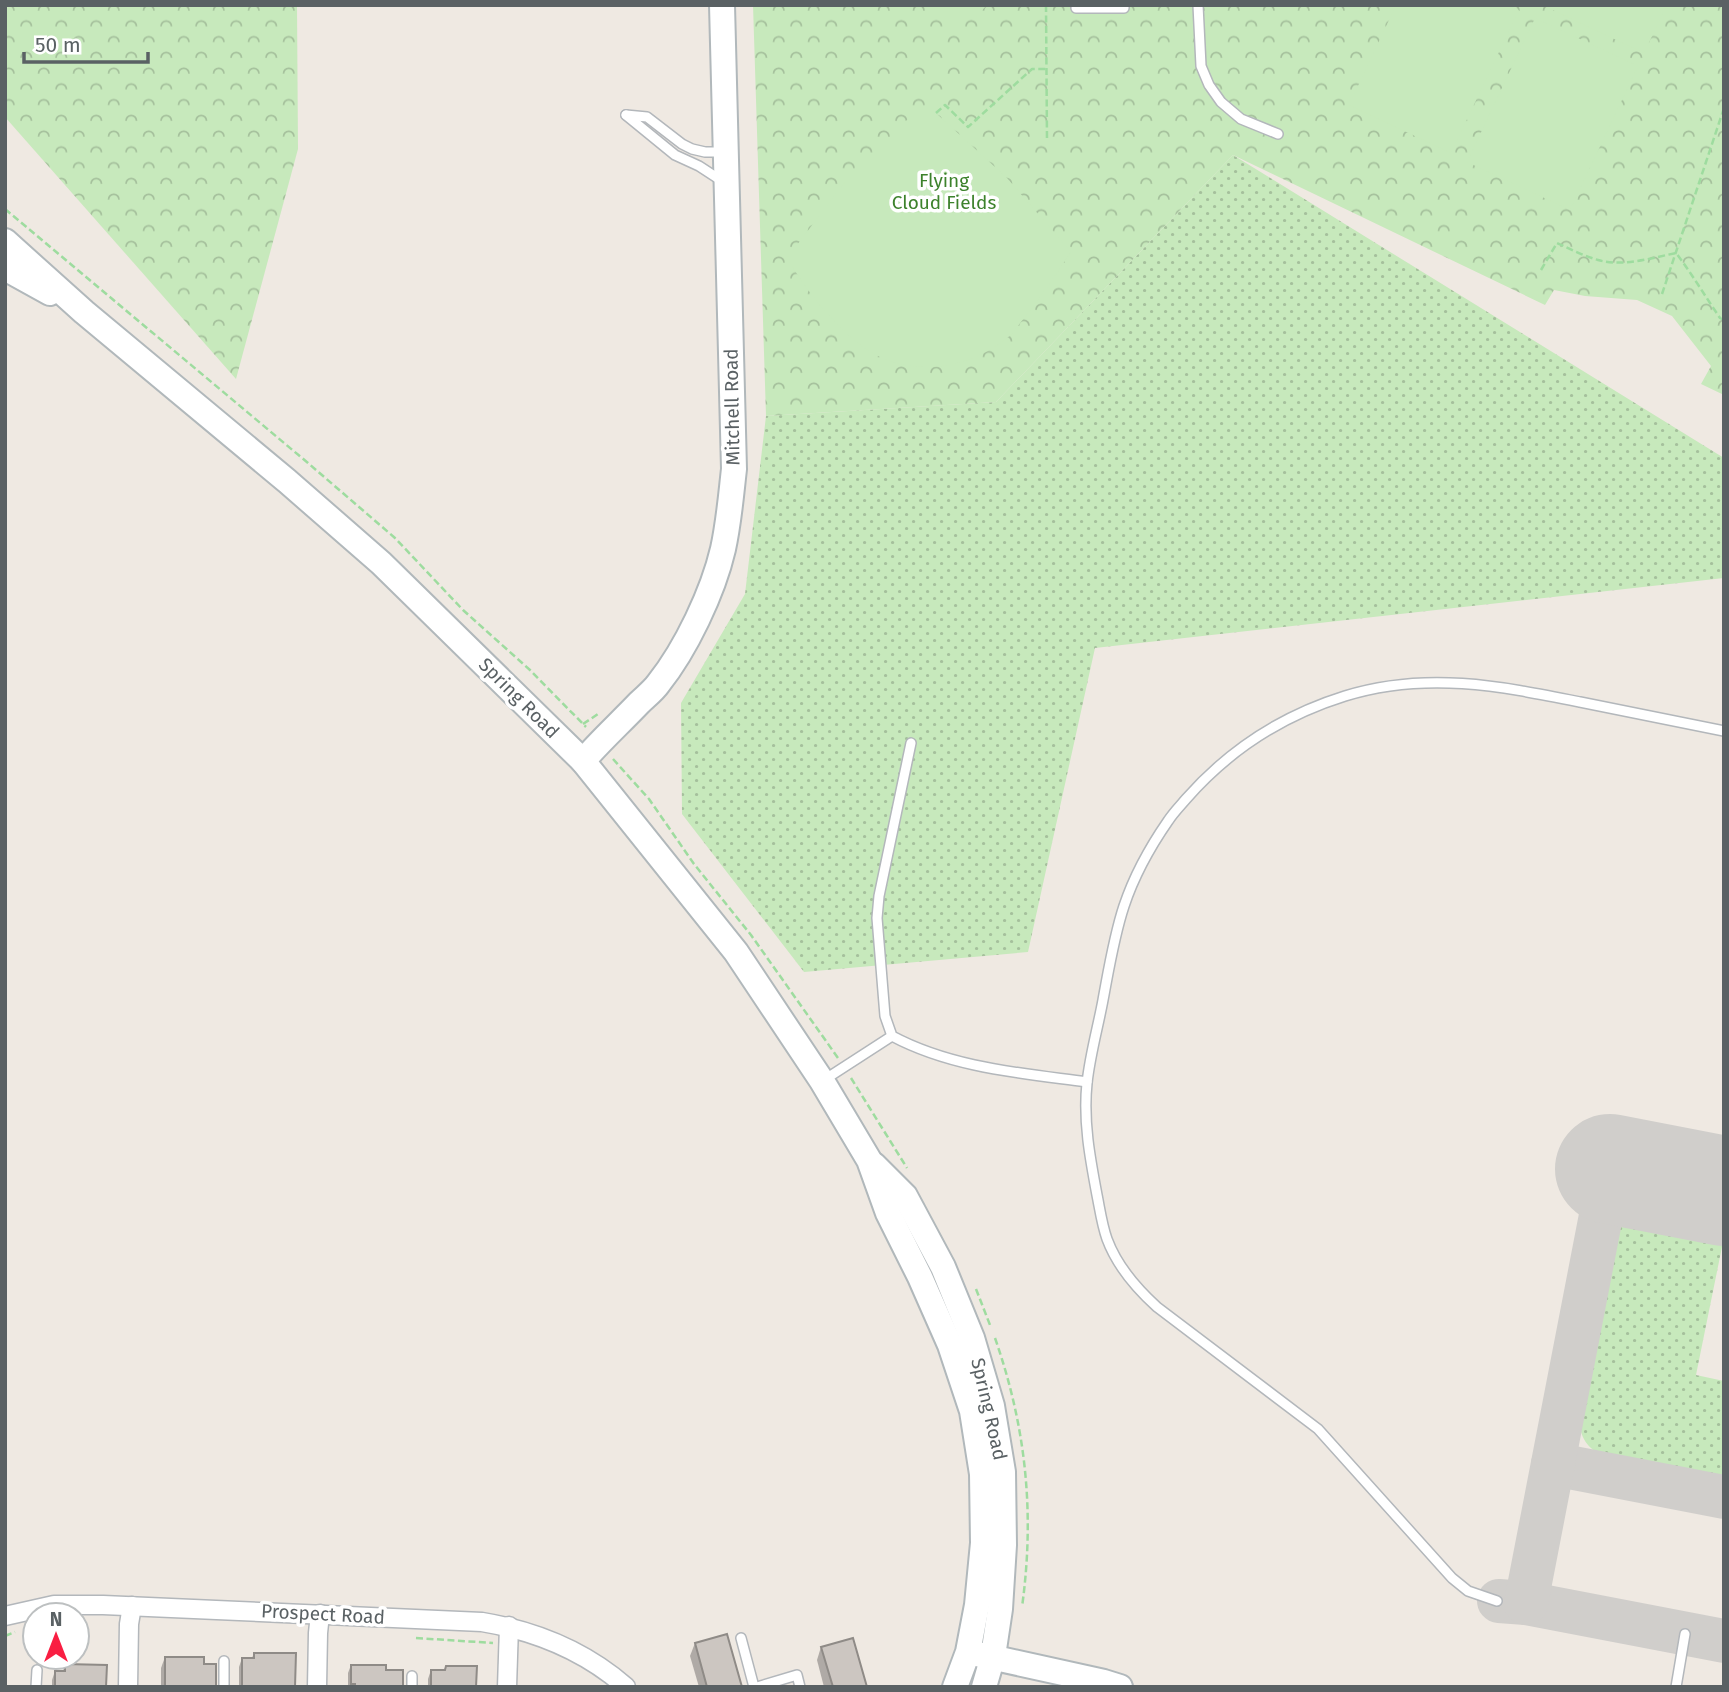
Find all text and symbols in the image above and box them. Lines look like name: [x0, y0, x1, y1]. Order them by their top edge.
scale bar: [24, 21, 149, 65]
text: 50 m: [35, 32, 81, 58]
park label: Flying Cloud Fields: [892, 169, 996, 214]
street label: Mitchell Road: [719, 348, 745, 466]
street label: Spring Road: [474, 653, 564, 743]
street label: Spring Road: [966, 1356, 1012, 1462]
street label: Prospect Road: [261, 1599, 385, 1629]
north arrow: [21, 1601, 91, 1671]
text: N: [50, 1608, 62, 1631]

